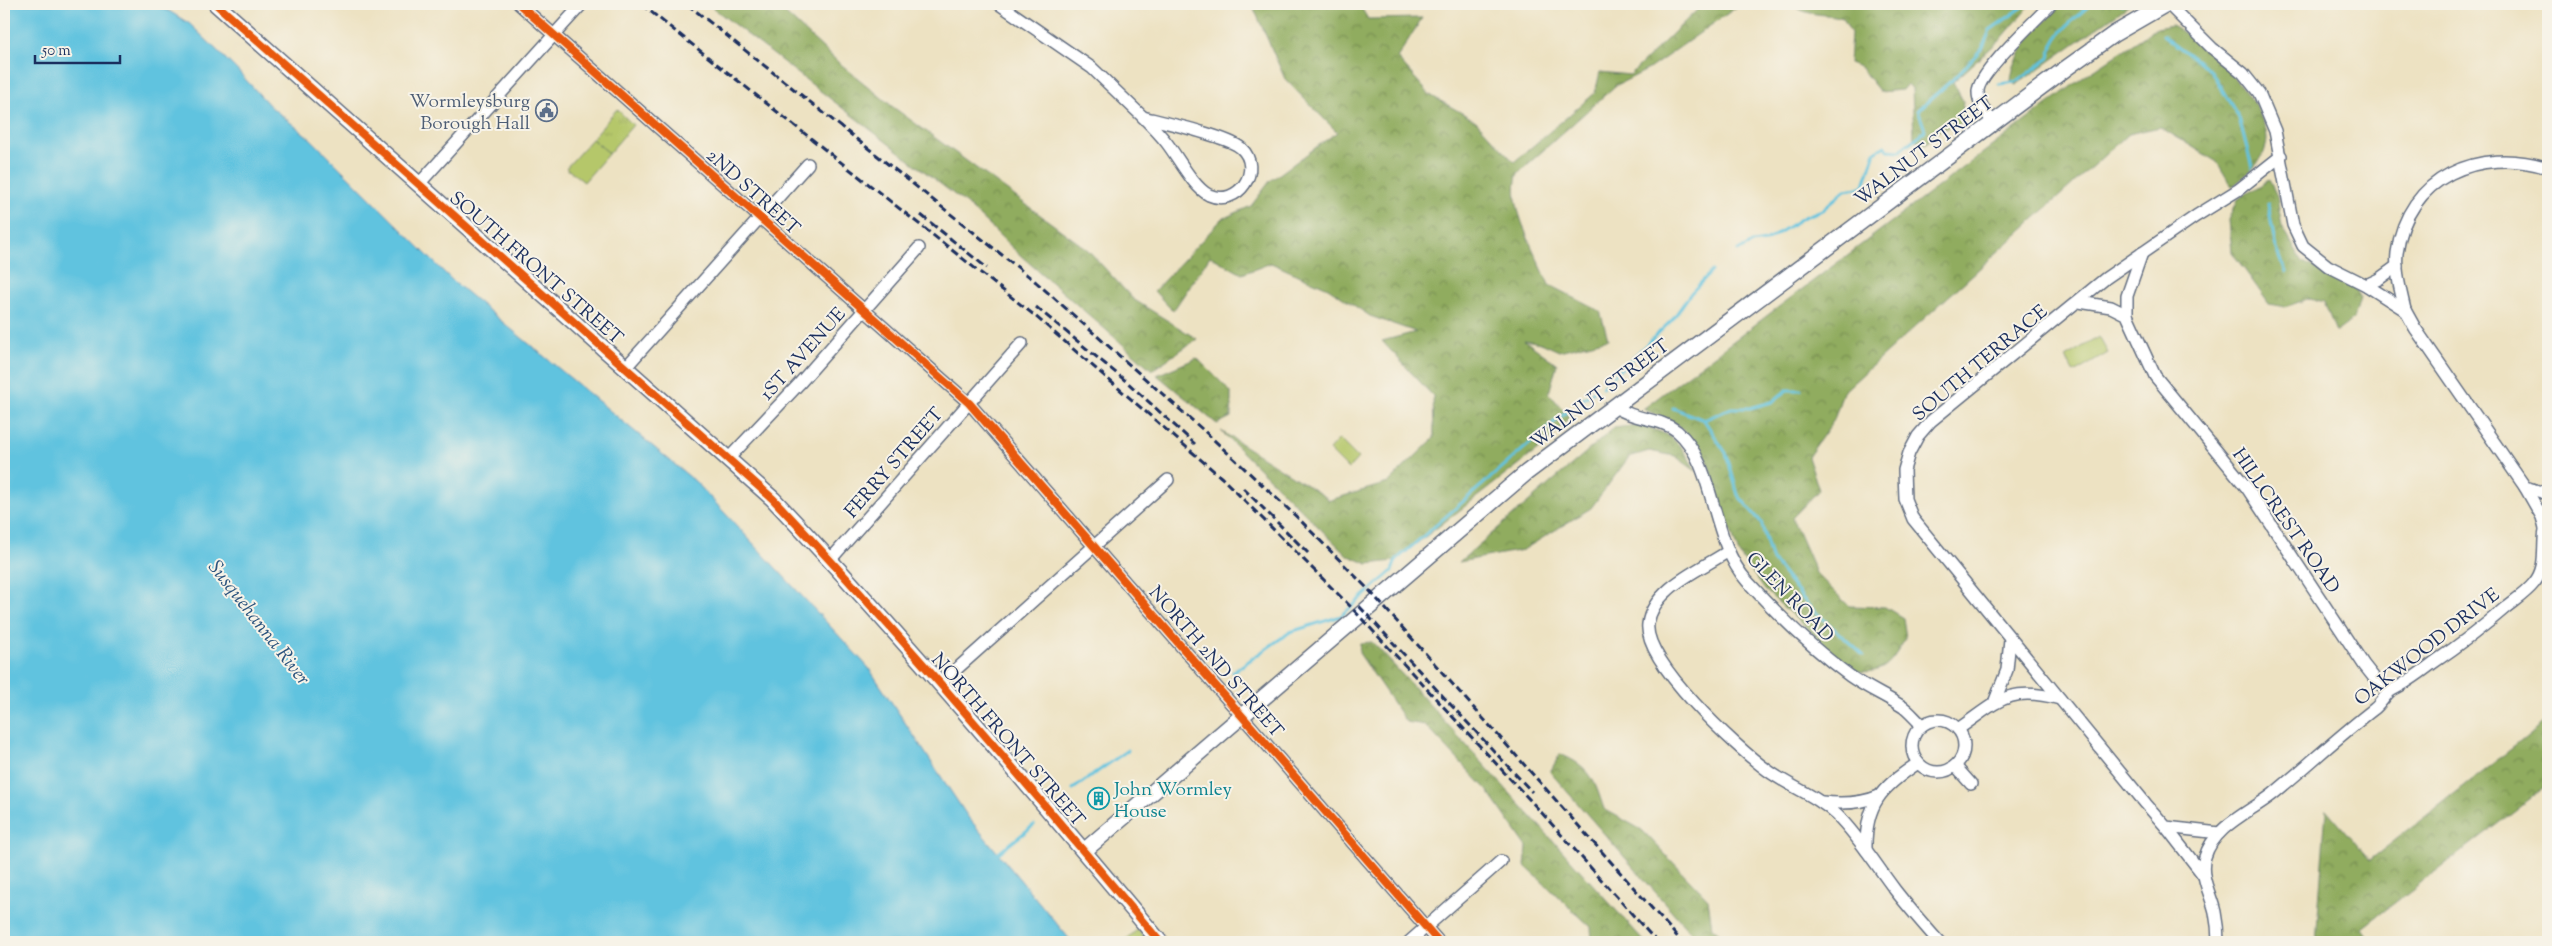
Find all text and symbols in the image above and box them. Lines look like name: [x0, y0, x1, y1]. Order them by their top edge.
scale bar: [35, 32, 120, 64]
text: 50 m: [41, 41, 71, 62]
place label: Wormleysburg Borough Hall: [409, 89, 530, 138]
street label: WALNUT STREET: [1849, 91, 2000, 213]
public building icon: Wormleysburg Borough Hall: [534, 99, 558, 123]
street label: 2ND STREET: [700, 143, 805, 242]
street label: SOUTH FRONT STREET: [443, 186, 628, 352]
street label: SOUTH TERRACE: [1907, 299, 2054, 429]
street label: 1ST AVENUE: [755, 302, 853, 407]
street label: WALNUT STREET: [1525, 334, 1676, 456]
street label: FERRY STREET: [839, 402, 951, 525]
street label: HILLCREST ROAD: [2225, 443, 2345, 600]
street label: GLEN ROAD: [1739, 546, 1839, 649]
water label: Susquehanna River: [200, 555, 316, 692]
street label: NORTH 2ND STREET: [1141, 581, 1289, 745]
street label: OAKWOOD DRIVE: [2349, 582, 2506, 713]
street label: NORTH FRONT STREET: [924, 648, 1090, 833]
place label: John Wormley House: [1113, 777, 1232, 826]
building icon: John Wormley House: [1086, 787, 1110, 811]

